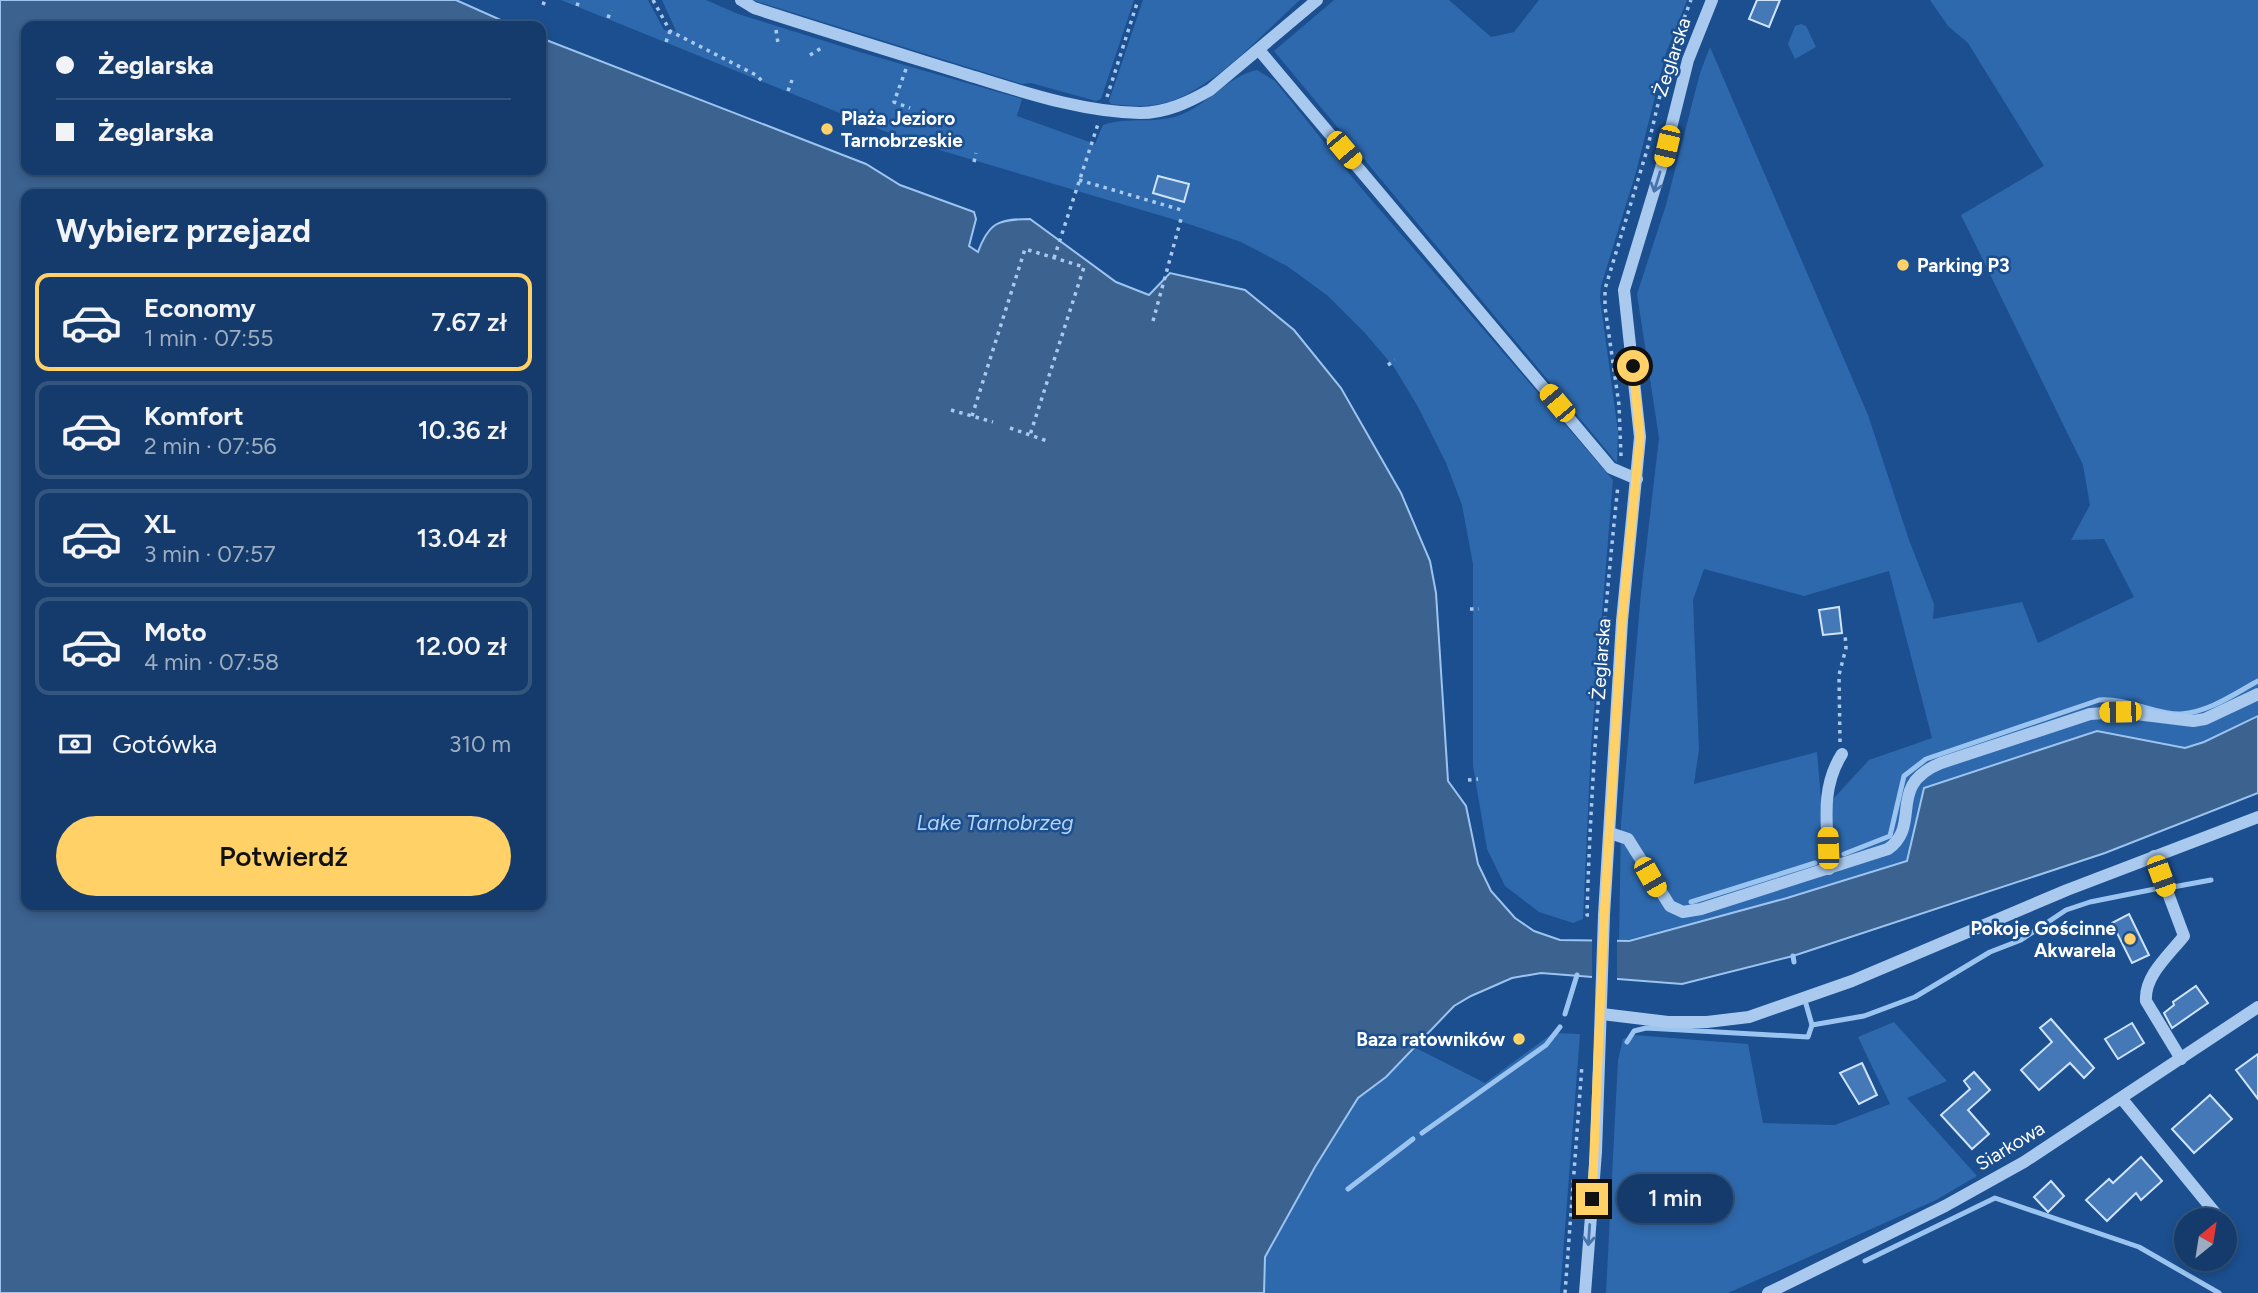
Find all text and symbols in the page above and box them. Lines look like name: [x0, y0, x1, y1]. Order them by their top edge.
street label: Żeglarska: [1648, 15, 1696, 99]
text: Żeglarska: [98, 49, 214, 81]
place label: Plaża Jezioro Tarnobrzeskie: [841, 107, 963, 152]
text: Żeglarska: [98, 116, 214, 148]
marker: Plaża Jezioro Tarnobrzeskie: [819, 121, 835, 137]
car: [1653, 123, 1682, 169]
car: [1323, 127, 1366, 173]
one-way arrow: [1650, 171, 1663, 193]
text: Wybierz przejazd: [56, 212, 311, 250]
place label: Parking P3: [1917, 254, 2010, 277]
marker: Parking P3: [1895, 257, 1911, 273]
icon: car: [60, 291, 123, 354]
text: Economy: [144, 292, 256, 324]
text: 7.67 zł: [431, 306, 507, 338]
text: 1 min · 07:55: [144, 324, 274, 352]
route start: [1617, 350, 1649, 382]
car: [1536, 380, 1579, 426]
icon: car: [60, 399, 123, 462]
text: Komfort: [144, 400, 244, 432]
text: 10.36 zł: [418, 414, 507, 446]
text: 2 min · 07:56: [144, 432, 277, 460]
icon: car: [60, 507, 123, 570]
text: XL: [144, 508, 176, 540]
text: 13.04 zł: [416, 522, 507, 554]
text: 3 min · 07:57: [144, 540, 276, 568]
icon: car: [60, 615, 123, 678]
text: Moto: [144, 616, 207, 648]
street label: Żeglarska: [1587, 618, 1615, 700]
text: 12.00 zł: [415, 630, 507, 662]
text: 4 min · 07:58: [144, 648, 279, 676]
car: [2099, 701, 2142, 723]
icon: cash: [56, 725, 94, 763]
text: Gotówka: [112, 728, 217, 760]
text: 310 m: [449, 730, 511, 758]
water label: Lake Tarnobrzeg: [916, 810, 1074, 835]
button: Potwierdź: [56, 816, 511, 896]
car: [1817, 827, 1840, 869]
car: [2144, 853, 2179, 899]
car: [1631, 854, 1670, 900]
place label: Pokoje Gościnne Akwarela: [1971, 917, 2116, 962]
marker: Pokoje Gościnne Akwarela: [2122, 931, 2138, 947]
place label: Baza ratowników: [1356, 1028, 1505, 1051]
marker: Baza ratowników: [1511, 1031, 1527, 1047]
street label: Siarkowa: [1971, 1116, 2049, 1176]
callout: 1 min: [1616, 1174, 1732, 1224]
route end: [1576, 1183, 1608, 1215]
text: 1 min: [1648, 1184, 1702, 1212]
north arrow: [2174, 1208, 2236, 1270]
map controls: [2174, 1208, 2237, 1271]
one-way arrow: [1583, 1224, 1596, 1247]

